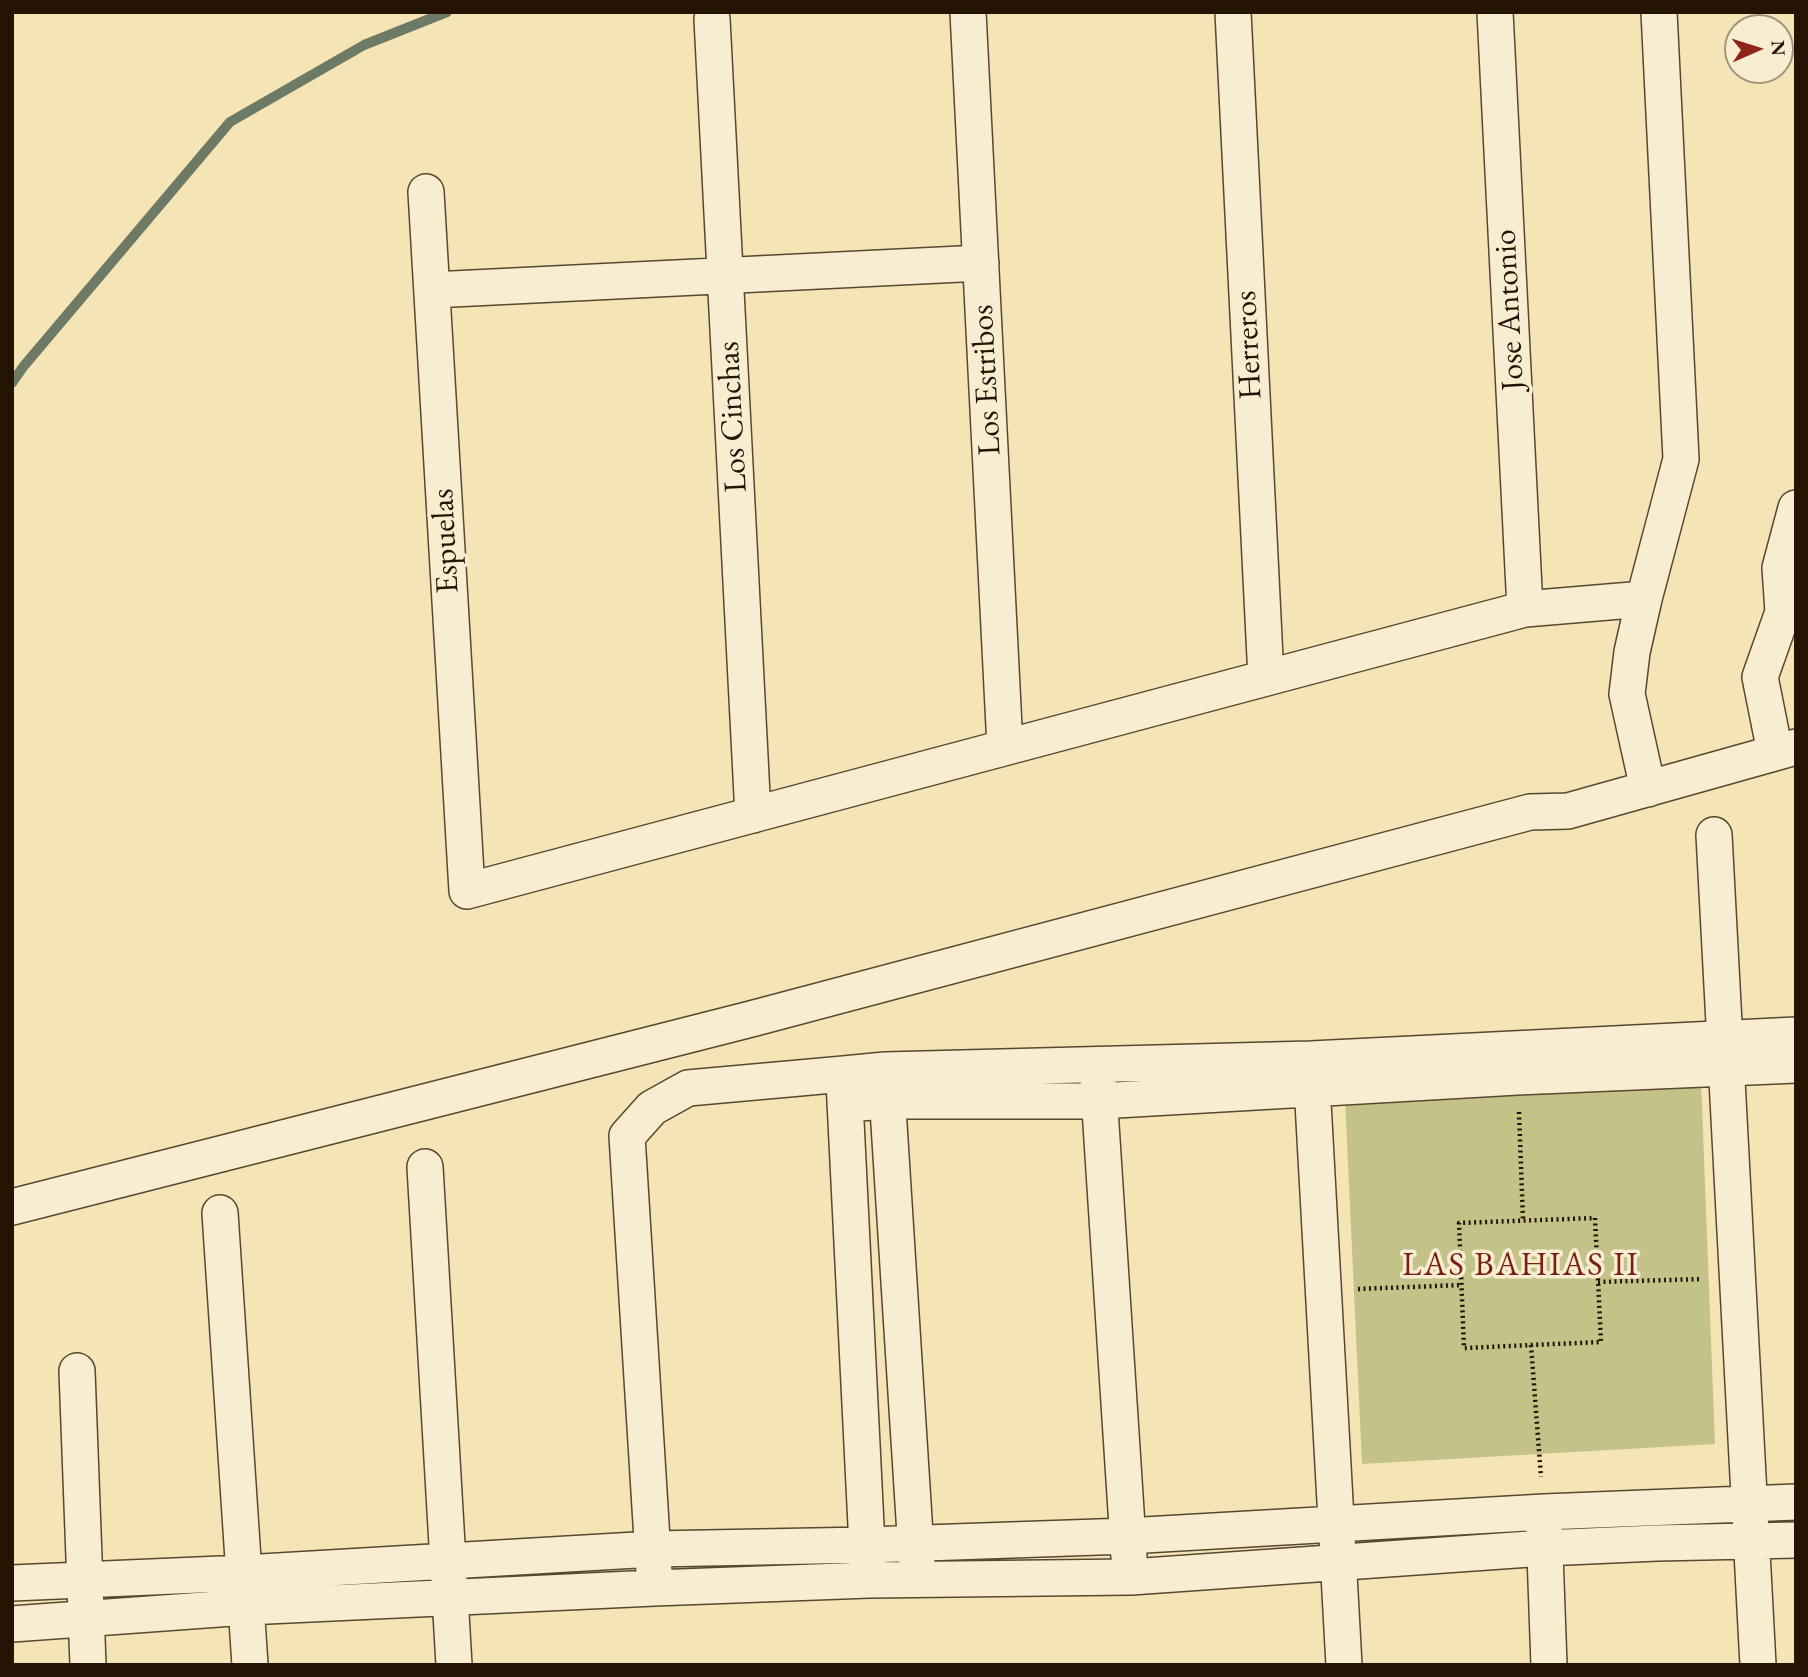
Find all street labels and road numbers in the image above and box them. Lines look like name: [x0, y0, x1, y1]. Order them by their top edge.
street label: Jose Antonio: [1487, 228, 1533, 392]
street label: Herreros: [1227, 290, 1271, 400]
street label: Los Estribos: [964, 304, 1010, 456]
street label: Los Cinchas: [710, 340, 756, 494]
street label: Espuelas: [424, 488, 468, 594]

